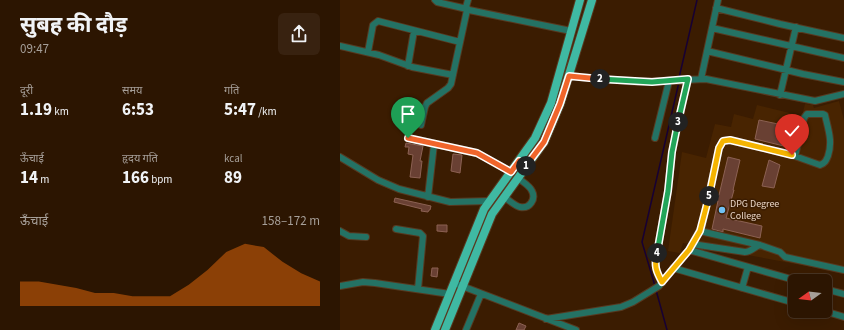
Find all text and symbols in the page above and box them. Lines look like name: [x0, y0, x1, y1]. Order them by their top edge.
text: सुबह की दौड़: [20, 9, 127, 41]
button: share: [278, 13, 320, 55]
text: 09:47: [20, 40, 49, 58]
pin: 2: [590, 69, 610, 89]
text: 2: [597, 71, 603, 86]
text: दूरी: [20, 83, 33, 98]
text: समय: [122, 83, 142, 98]
text: गति: [224, 83, 239, 98]
pin: [391, 97, 425, 138]
text: 1.19: [20, 98, 52, 122]
text: 6:53: [122, 98, 154, 122]
text: 5:47: [224, 98, 256, 122]
icon: arrive: [397, 103, 419, 125]
text: km: [52, 104, 69, 119]
text: /km: [256, 104, 277, 119]
pin: 3: [668, 112, 688, 132]
text: 3: [675, 114, 681, 129]
pin: [775, 114, 809, 155]
icon: check: [781, 120, 803, 142]
text: ऊँचाई: [20, 151, 44, 166]
text: हृदय गति: [122, 151, 158, 166]
text: kcal: [224, 151, 243, 166]
pin: 1: [516, 156, 536, 176]
text: 1: [523, 158, 529, 173]
text: 14: [20, 166, 38, 190]
text: 166: [122, 166, 149, 190]
text: 89: [224, 166, 242, 190]
text: m: [38, 172, 49, 187]
text: bpm: [149, 172, 172, 187]
pin: 5: [699, 186, 719, 206]
text: 5: [706, 188, 712, 203]
place label: DPG Degree College: [730, 197, 779, 223]
marker: DPG Degree College: [717, 205, 727, 215]
text: ऊँचाई: [20, 212, 48, 230]
text: 158–172 m: [262, 212, 320, 230]
pin: 4: [647, 243, 667, 263]
text: 4: [654, 245, 660, 260]
north arrow: [788, 274, 832, 318]
map controls: [788, 274, 832, 318]

